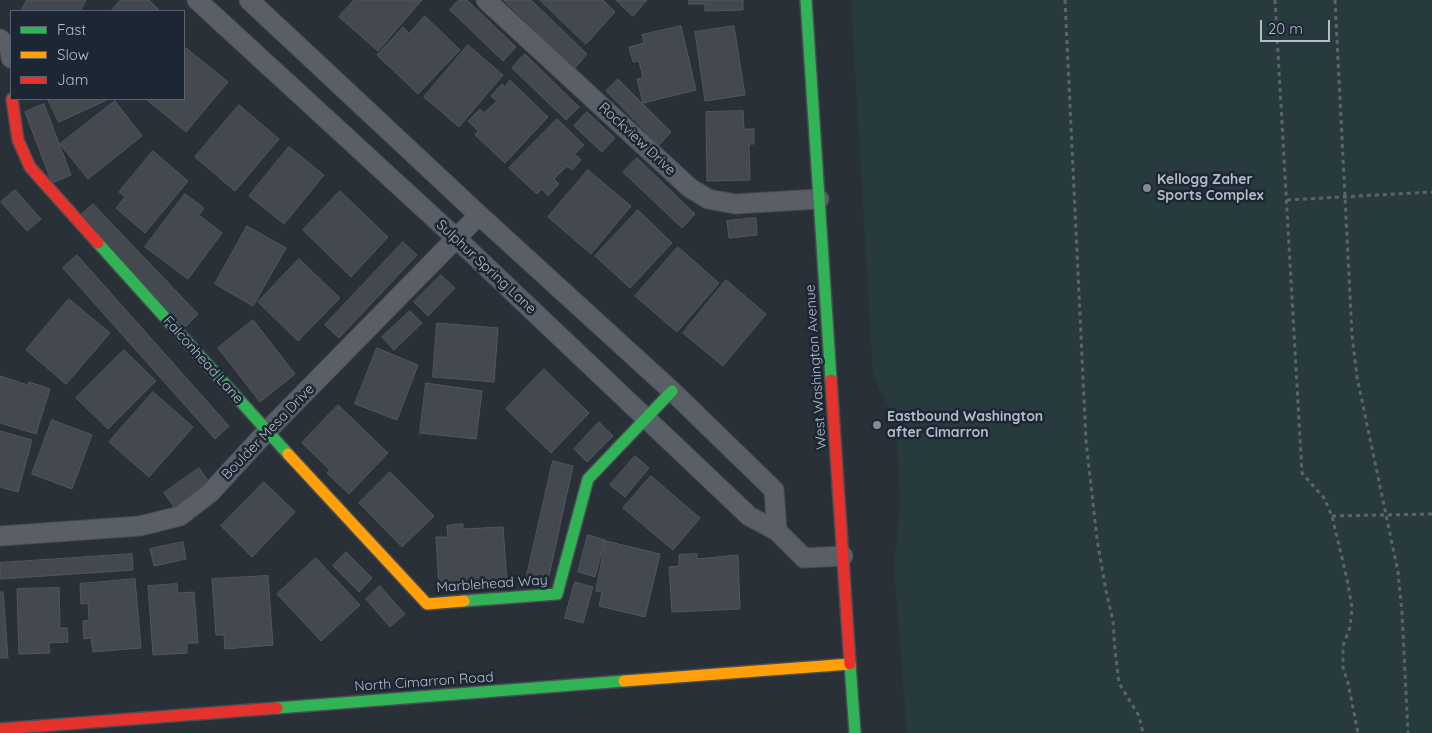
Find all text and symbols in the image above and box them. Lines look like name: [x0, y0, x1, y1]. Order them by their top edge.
legend: [10, 10, 185, 100]
scale bar: [1262, 10, 1332, 42]
text: 20 m: [1268, 19, 1303, 38]
text: Fast: [57, 20, 86, 39]
text: Slow: [57, 45, 89, 64]
text: Jam: [57, 70, 88, 89]
street label: Rockview Drive: [595, 99, 679, 179]
place label: Kellogg Zaher Sports Complex: [1157, 172, 1264, 204]
marker: Kellogg Zaher Sports Complex: [1141, 182, 1153, 194]
street label: Sulphur Spring Lane: [433, 217, 539, 317]
street label: West Washington Avenue: [802, 284, 830, 450]
street label: Falconhead Lane: [159, 313, 247, 407]
street label: Boulder Mesa Drive: [218, 381, 318, 483]
place label: Eastbound Washington after Cimarron: [887, 409, 1043, 442]
marker: Eastbound Washington after Cimarron: [871, 419, 883, 431]
street label: Marblehead Way: [436, 572, 548, 596]
street label: North Cimarron Road: [354, 669, 494, 695]

